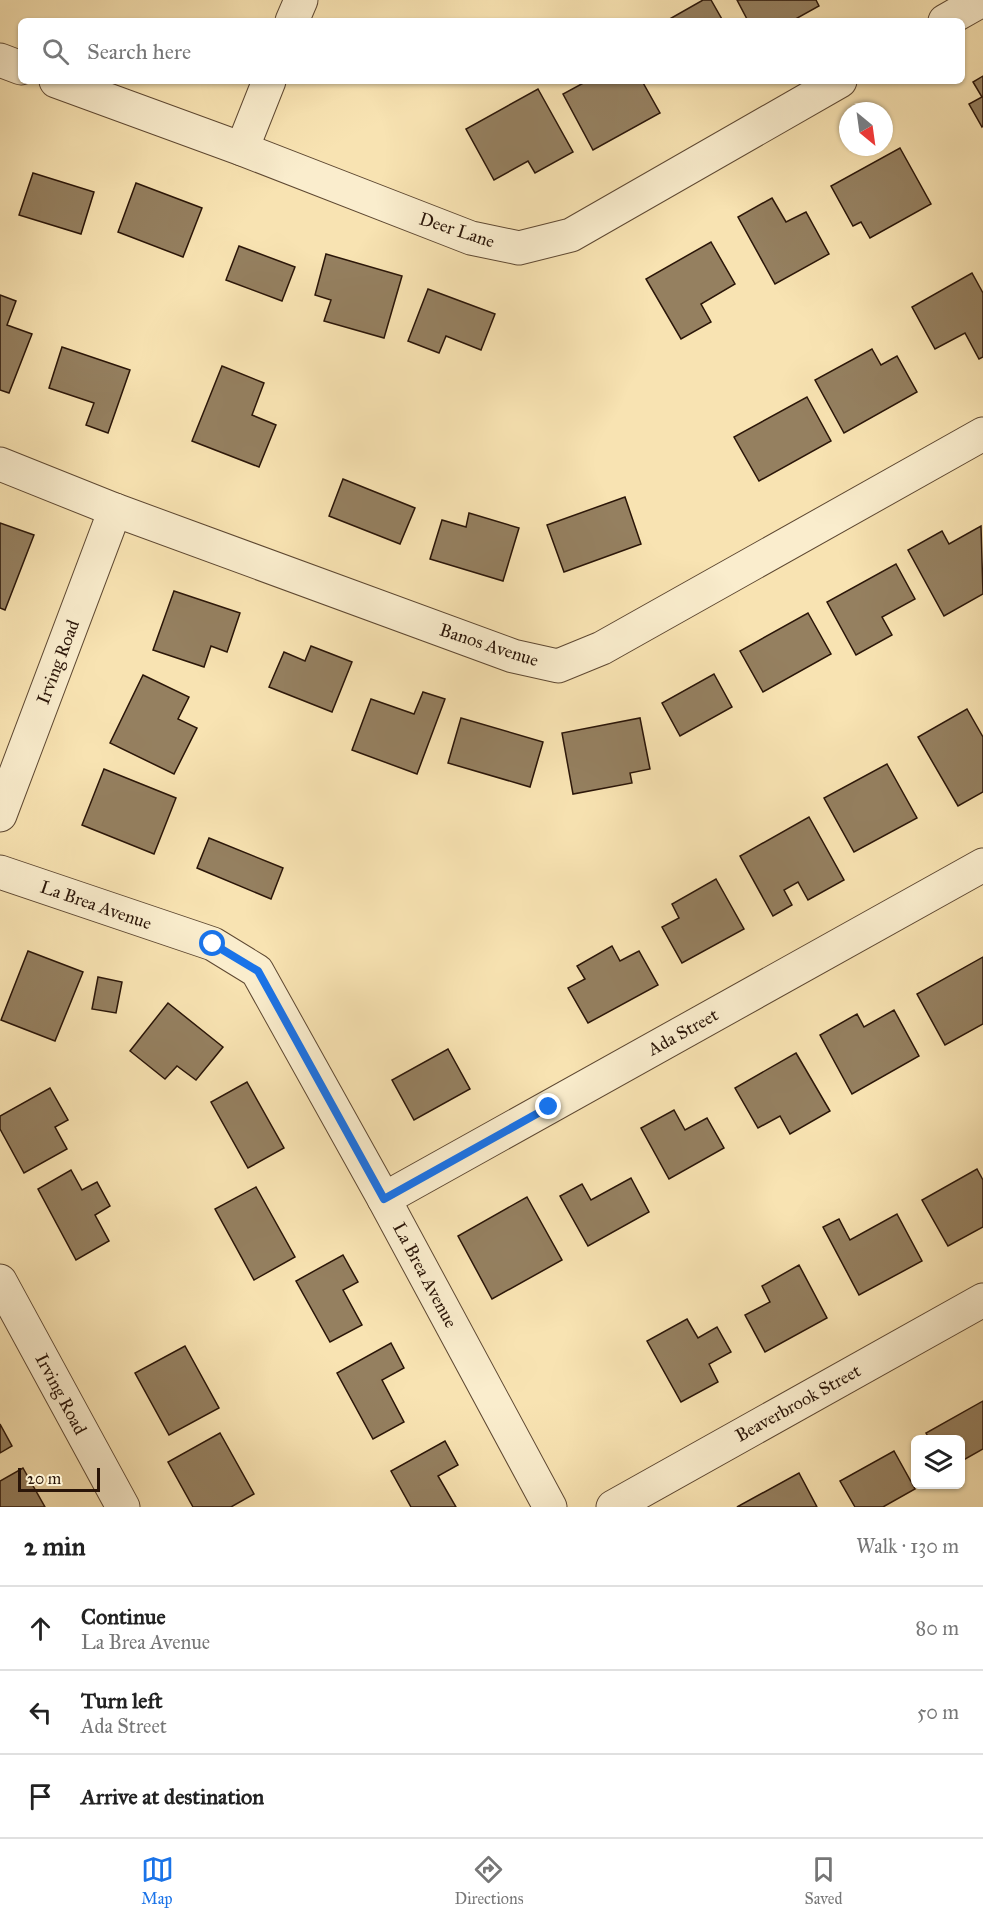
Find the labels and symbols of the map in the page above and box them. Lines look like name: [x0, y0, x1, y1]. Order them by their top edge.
north arrow: [839, 102, 893, 156]
street label: Deer Lane: [417, 207, 497, 253]
street label: Irving Road: [32, 617, 85, 708]
street label: Banos Avenue: [437, 619, 541, 671]
street label: La Brea Avenue: [37, 876, 155, 934]
route start: [199, 930, 225, 956]
street label: Ada Street: [643, 1003, 723, 1061]
route end: [535, 1093, 561, 1119]
street label: La Brea Avenue: [388, 1219, 462, 1331]
street label: Irving Road: [30, 1350, 92, 1439]
street label: Beaverbrook Street: [731, 1359, 865, 1447]
scale bar: [18, 1465, 100, 1492]

